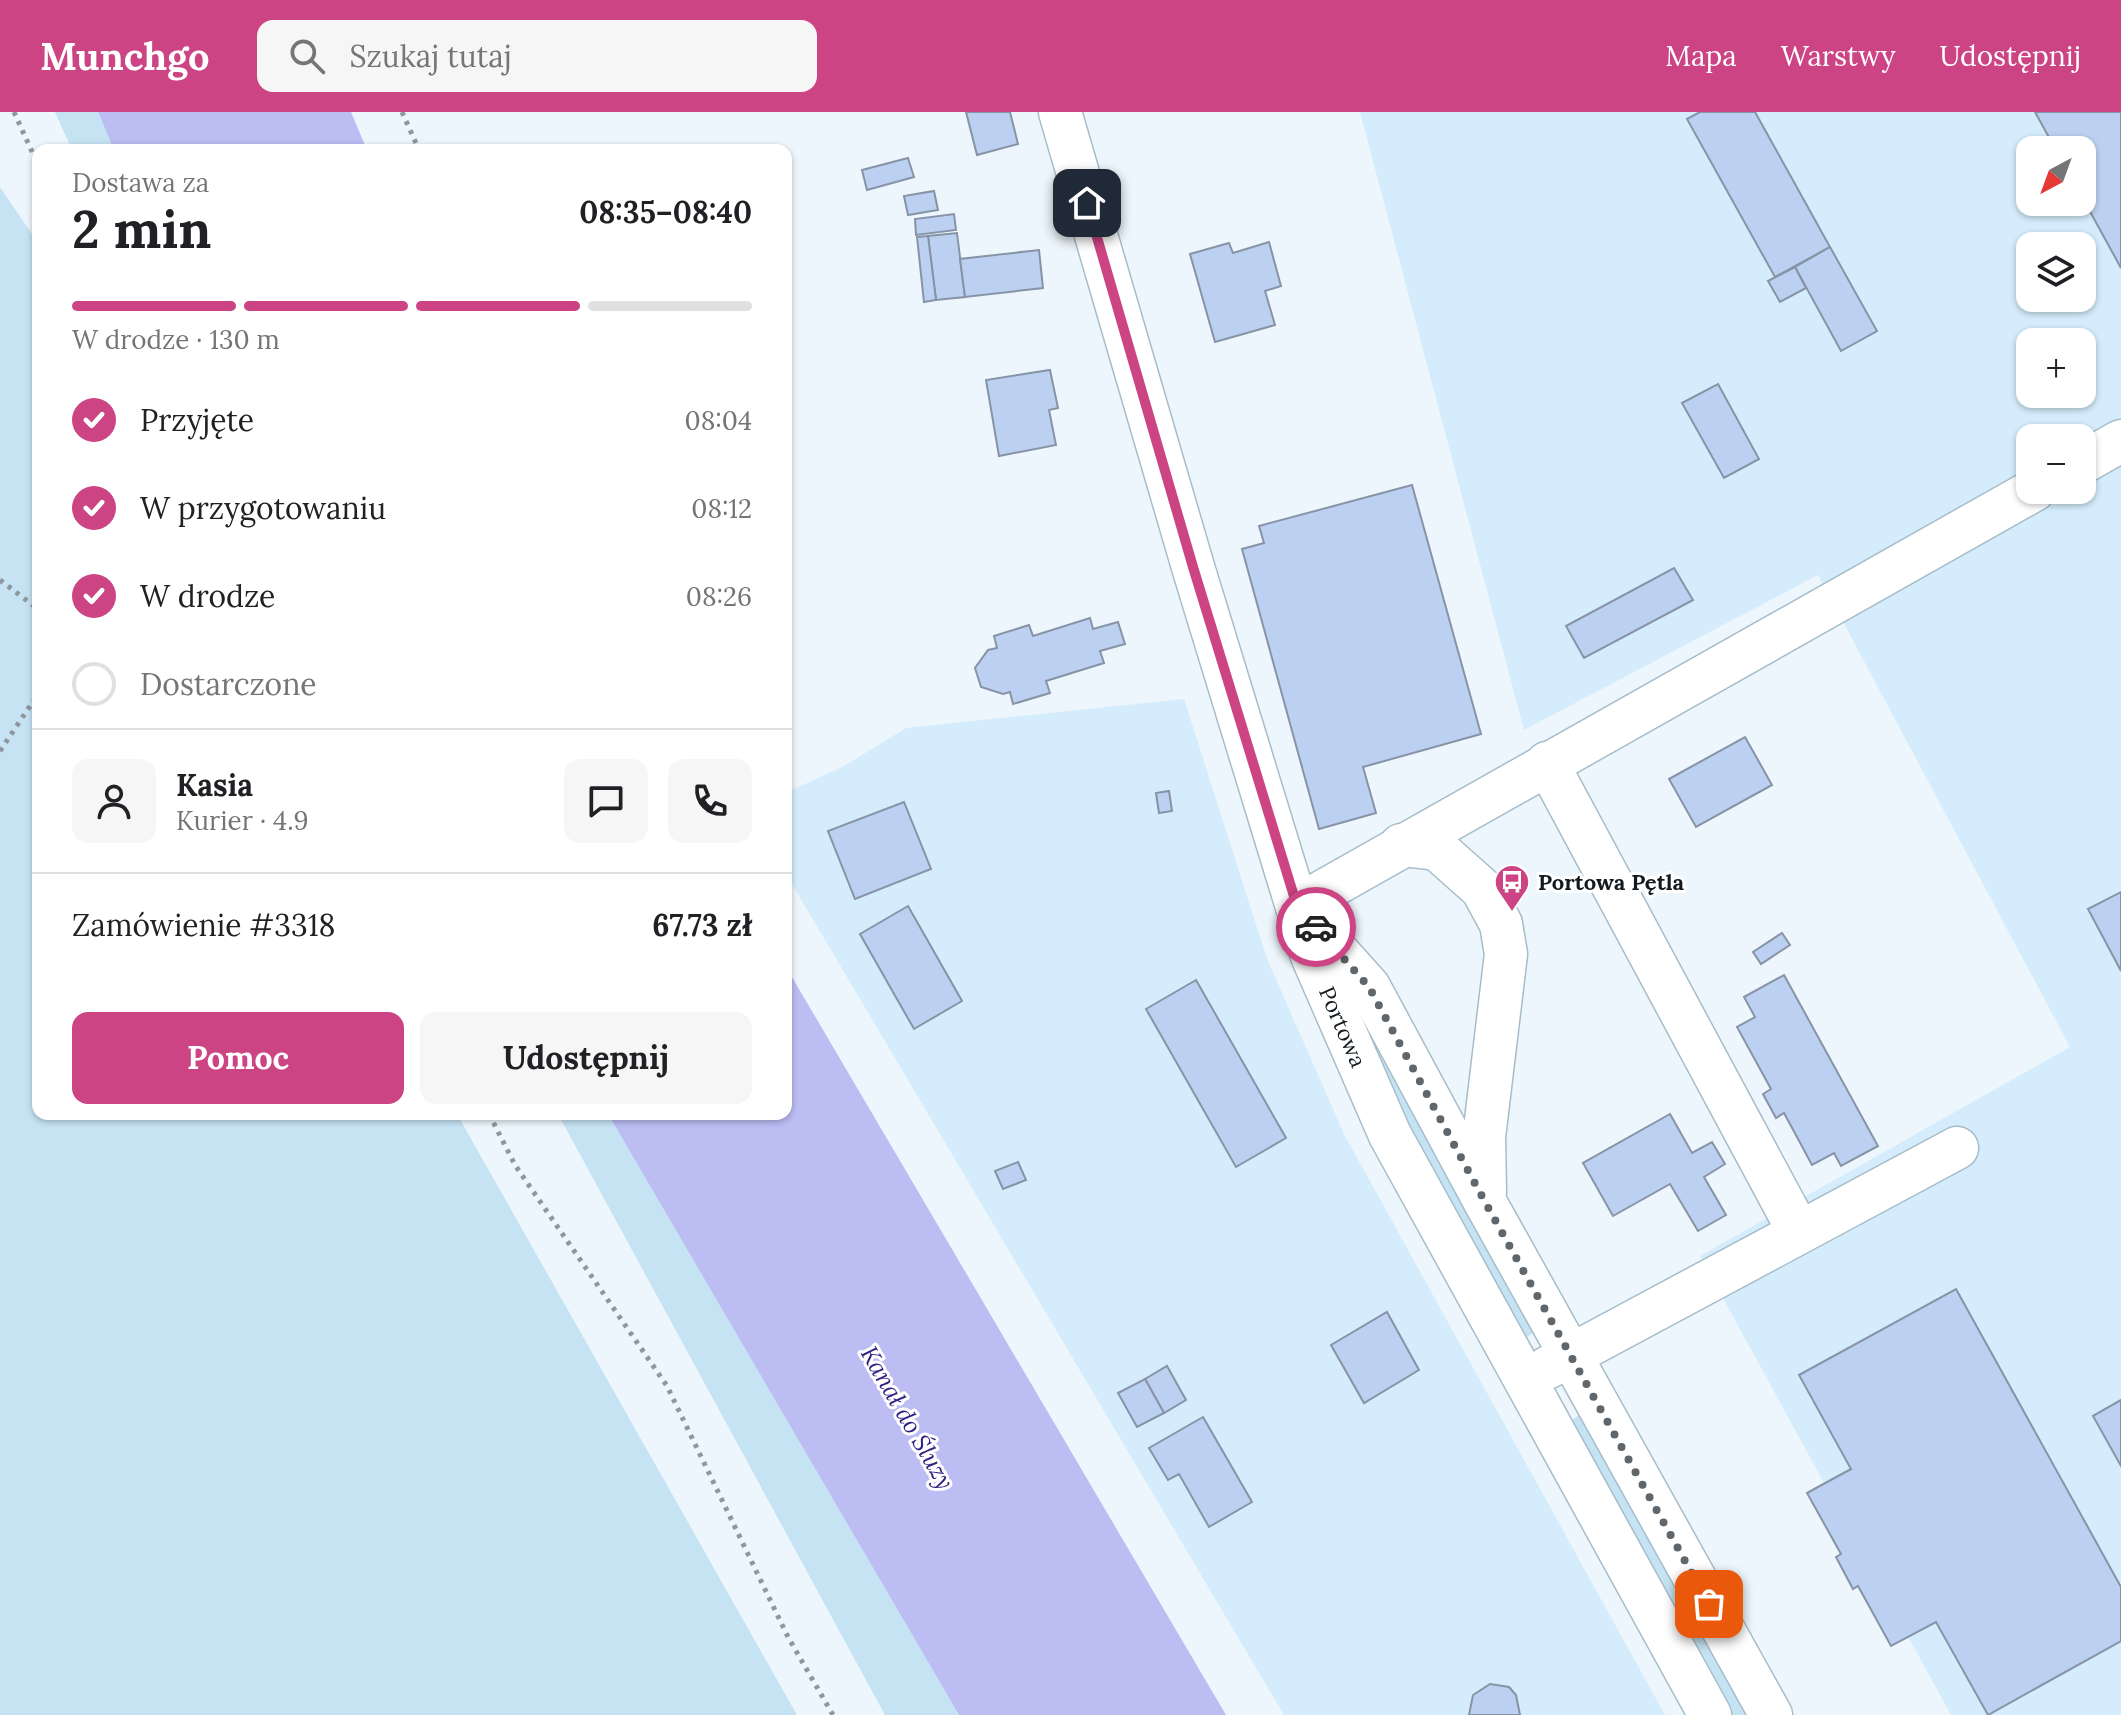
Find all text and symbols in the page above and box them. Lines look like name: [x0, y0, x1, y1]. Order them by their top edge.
search box: [257, 20, 817, 92]
text: Munchgo: [40, 32, 209, 80]
icon: search: [285, 34, 329, 78]
text: Szukaj tutaj: [349, 37, 511, 75]
text: Mapa: [1665, 38, 1737, 74]
text: Warstwy: [1781, 38, 1896, 74]
text: Udostępnij: [1940, 38, 2081, 74]
north arrow: [2016, 136, 2096, 216]
map controls: [2016, 136, 2096, 504]
text: Dostawa za: [72, 166, 209, 199]
pin: [1053, 169, 1121, 237]
icon: home: [1065, 181, 1109, 225]
text: 08:35–08:40: [579, 193, 752, 231]
text: 2 min: [72, 196, 211, 262]
button: layers: [2016, 232, 2096, 312]
text: W drodze · 130 m: [72, 323, 280, 356]
button: +: [2016, 328, 2096, 408]
icon: check: [72, 398, 116, 442]
text: Przyjęte: [140, 401, 254, 439]
text: 08:04: [685, 404, 752, 437]
button: −: [2016, 424, 2096, 504]
icon: check: [72, 486, 116, 530]
text: W przygotowaniu: [140, 489, 386, 527]
text: 08:12: [691, 492, 752, 525]
icon: check: [72, 574, 116, 618]
text: W drodze: [140, 577, 275, 615]
text: 08:26: [686, 580, 752, 613]
text: Dostarczone: [140, 665, 317, 703]
button: person: [72, 759, 156, 843]
button: chat: [564, 759, 648, 843]
button: phone: [668, 759, 752, 843]
text: Kasia: [176, 766, 253, 804]
text: Kurier · 4.9: [176, 804, 309, 837]
bus stop icon: Portowa Pętla: [1493, 863, 1531, 913]
place label: Portowa Pętla: [1538, 868, 1685, 896]
courier: [1276, 887, 1356, 967]
icon: car: [1294, 905, 1338, 949]
text: Zamówienie #3318: [72, 906, 335, 944]
text: 67.73 zł: [652, 906, 752, 944]
street label: Portowa: [1313, 982, 1373, 1072]
button: Pomoc: [72, 1012, 404, 1104]
button: Udostępnij: [420, 1012, 752, 1104]
water label: Kanał do Śluzy: [854, 1340, 961, 1495]
pin: [1675, 1570, 1743, 1638]
icon: bag: [1687, 1582, 1731, 1626]

